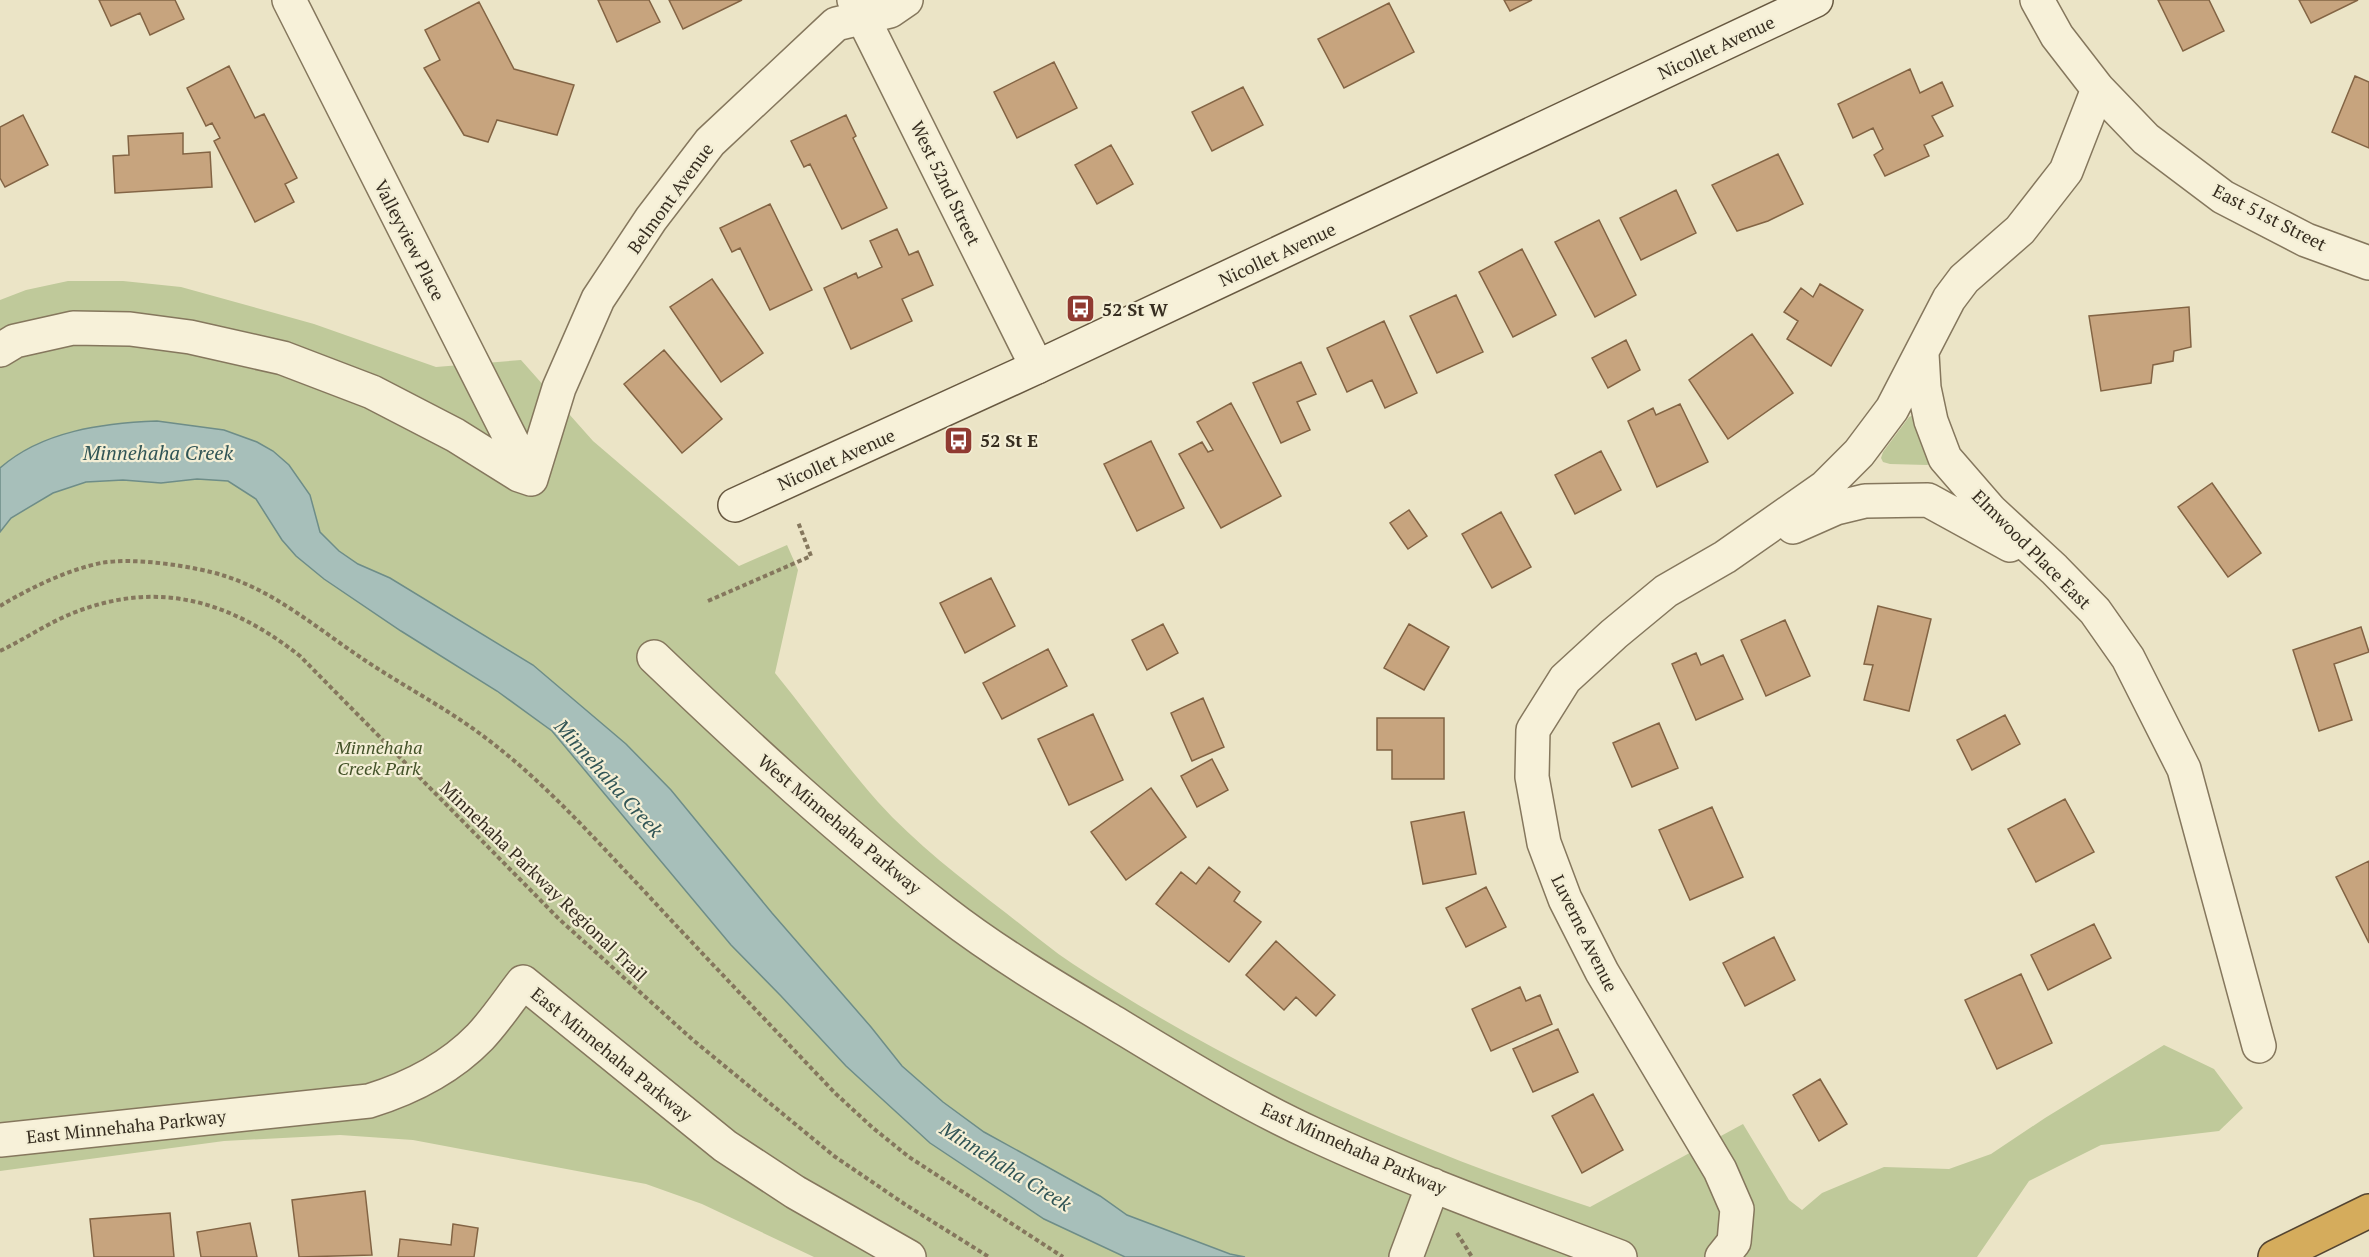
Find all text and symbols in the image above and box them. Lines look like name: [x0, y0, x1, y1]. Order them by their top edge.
street label: Nicollet Avenue: [1654, 9, 1778, 85]
street label: West 52nd Street: [905, 117, 987, 250]
street label: Belmont Avenue: [622, 138, 718, 258]
street label: Valleyview Place: [369, 175, 451, 305]
street label: East 51st Street: [2209, 178, 2331, 256]
street label: Nicollet Avenue: [1215, 216, 1339, 292]
bus stop icon: 52 St W: [1065, 293, 1097, 325]
place label: 52 St W: [1102, 297, 1168, 321]
street label: Nicollet Avenue: [773, 422, 899, 496]
bus stop icon: 52 St E: [943, 424, 975, 456]
place label: 52 St E: [980, 428, 1038, 452]
water label: Minnehaha Creek: [82, 439, 233, 466]
street label: Elmwood Place East: [1967, 484, 2097, 614]
water label: Minnehaha Creek: [548, 712, 669, 843]
park label: Minnehaha Creek Park: [334, 735, 423, 780]
street label: West Minnehaha Parkway: [753, 749, 927, 900]
street label: Minnehaha Parkway Regional Trail: [435, 776, 653, 986]
street label: Luverne Avenue: [1546, 870, 1624, 996]
street label: East Minnehaha Parkway: [526, 981, 698, 1127]
street label: East Minnehaha Parkway: [1257, 1096, 1451, 1200]
street label: East Minnehaha Parkway: [25, 1103, 228, 1148]
water label: Minnehaha Creek: [934, 1114, 1077, 1217]

